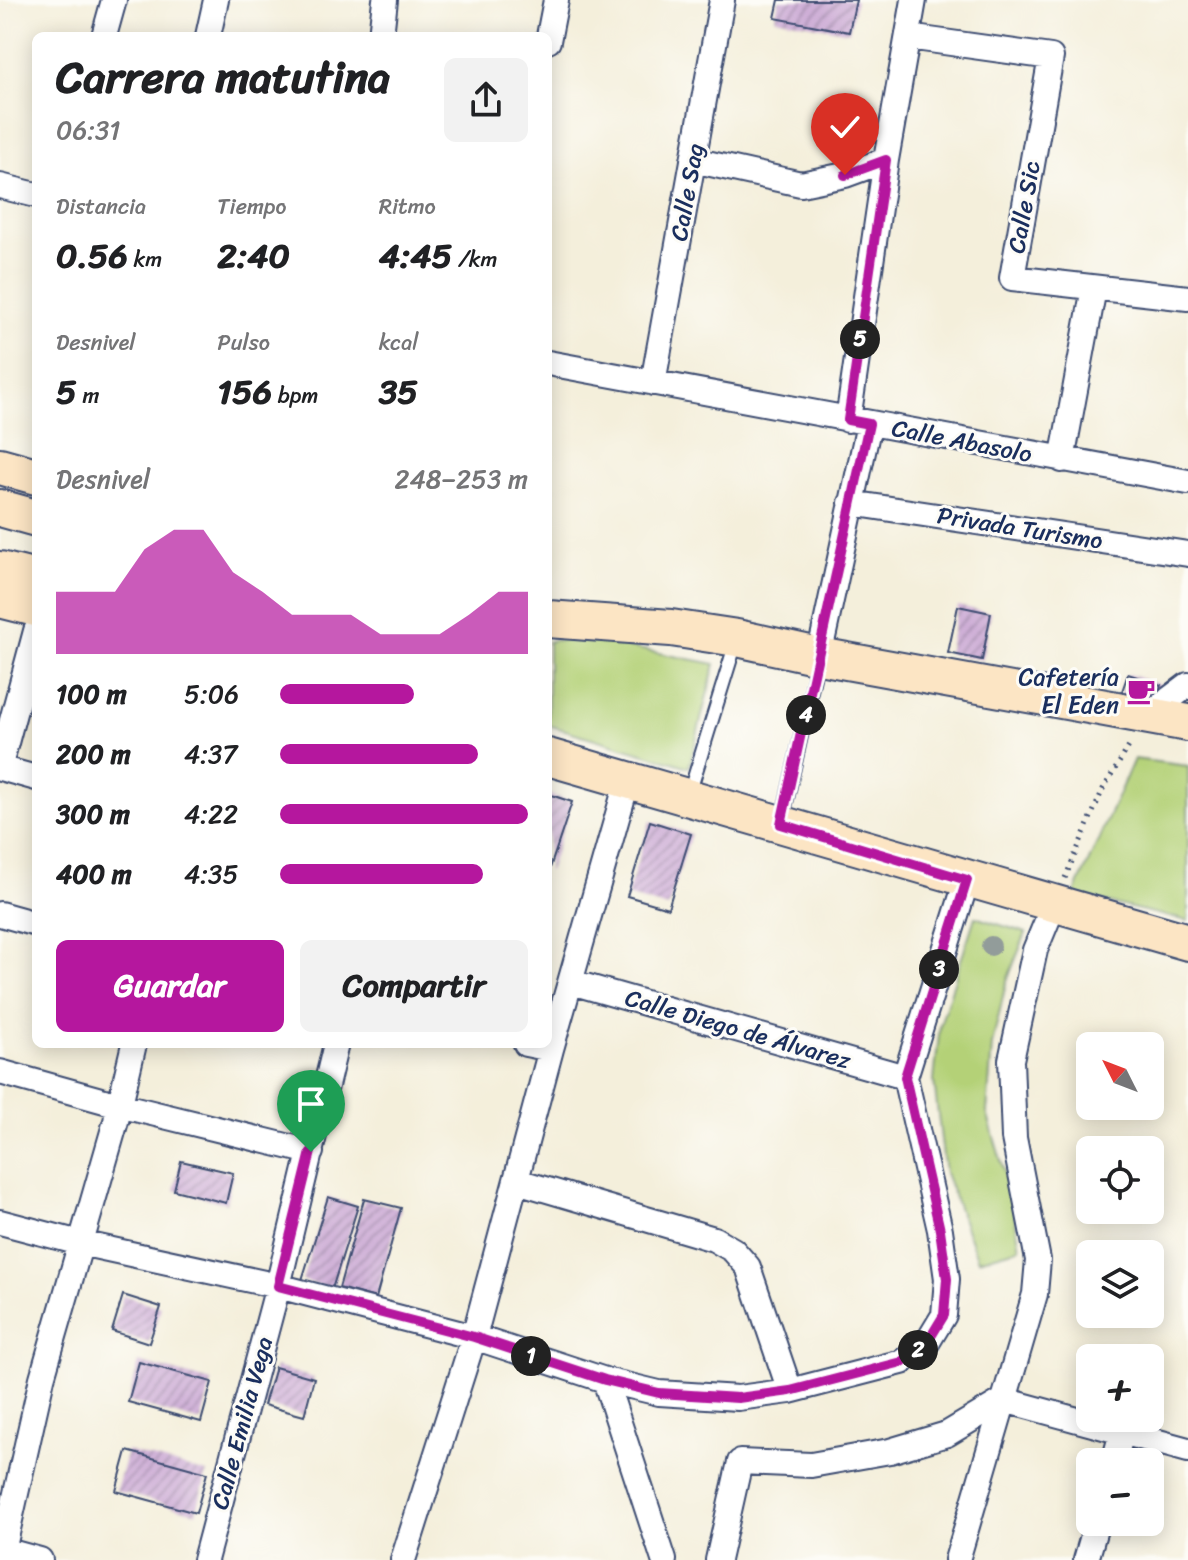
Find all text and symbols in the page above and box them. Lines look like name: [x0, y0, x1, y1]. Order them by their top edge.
text: Carrera matutina: [56, 38, 390, 116]
button: share: [444, 58, 528, 142]
pin: [811, 93, 879, 175]
icon: check: [823, 105, 867, 149]
text: 06:31: [56, 107, 120, 153]
street label: Calle Sag: [658, 140, 716, 244]
street label: Calle Sic: [995, 158, 1053, 256]
text: Distancia: [56, 187, 146, 226]
text: Tiempo: [217, 187, 286, 226]
text: Ritmo: [379, 187, 436, 226]
text: 0.56: [56, 226, 128, 286]
text: 2:40: [217, 226, 290, 286]
text: 4:45: [379, 226, 452, 286]
text: km: [128, 240, 162, 279]
text: /km: [452, 240, 497, 279]
pin: 5: [840, 319, 880, 359]
text: 5: [853, 319, 867, 358]
text: Desnivel: [56, 323, 136, 362]
text: Pulso: [217, 323, 270, 362]
text: kcal: [379, 323, 419, 362]
text: 5: [56, 362, 77, 422]
text: 156: [217, 362, 272, 422]
text: 35: [379, 362, 418, 422]
text: m: [77, 376, 99, 415]
text: bpm: [272, 376, 318, 415]
street label: Calle Abasolo: [888, 407, 1036, 475]
text: Desnivel: [56, 456, 150, 502]
text: 248–253 m: [394, 456, 528, 502]
street label: Privada Turismo: [934, 494, 1106, 562]
place label: Cafetería El Eden: [1018, 656, 1119, 726]
text: 100 m: [56, 671, 127, 717]
text: 5:06: [184, 671, 239, 717]
cafe icon: Cafetería El Eden: [1126, 676, 1156, 706]
pin: 4: [786, 695, 826, 735]
text: 4: [799, 695, 813, 734]
text: 200 m: [56, 731, 131, 777]
text: 4:37: [184, 731, 237, 777]
text: 300 m: [56, 791, 130, 837]
text: 4:22: [184, 791, 238, 837]
text: 400 m: [56, 851, 132, 897]
text: 4:35: [184, 851, 238, 897]
button: Guardar: [56, 940, 284, 1032]
button: Compartir: [300, 940, 528, 1032]
pin: 3: [919, 949, 959, 989]
text: 3: [933, 949, 945, 988]
street label: Calle Diego de Álvarez: [620, 977, 856, 1081]
north arrow: [1076, 1032, 1164, 1120]
map controls: [1076, 1032, 1164, 1536]
pin: [277, 1070, 345, 1152]
icon: arrive: [289, 1082, 333, 1126]
button: locate: [1076, 1136, 1164, 1224]
button: layers: [1076, 1240, 1164, 1328]
pin: 2: [898, 1330, 938, 1370]
text: 2: [912, 1330, 924, 1369]
street label: Calle Emilia Vega: [199, 1332, 285, 1514]
pin: 1: [511, 1336, 551, 1376]
text: 1: [526, 1336, 536, 1375]
button: +: [1076, 1344, 1164, 1432]
button: −: [1076, 1448, 1164, 1536]

